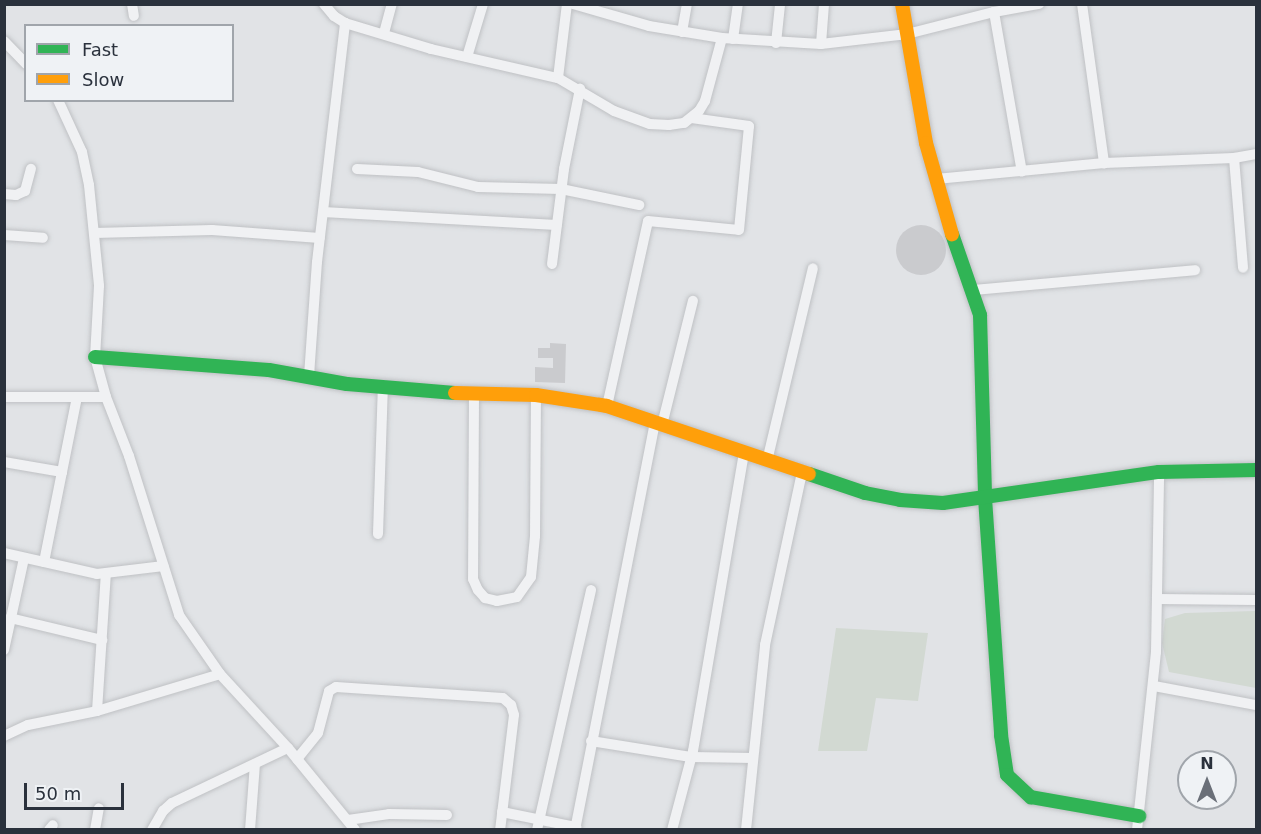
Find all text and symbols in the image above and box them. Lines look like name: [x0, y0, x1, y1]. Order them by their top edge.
legend: [24, 24, 234, 102]
text: Fast: [82, 39, 118, 60]
text: Slow: [82, 69, 124, 90]
north arrow: [1177, 750, 1237, 810]
text: N: [1200, 754, 1214, 773]
scale bar: [27, 771, 128, 809]
text: 50 m: [35, 783, 81, 804]

